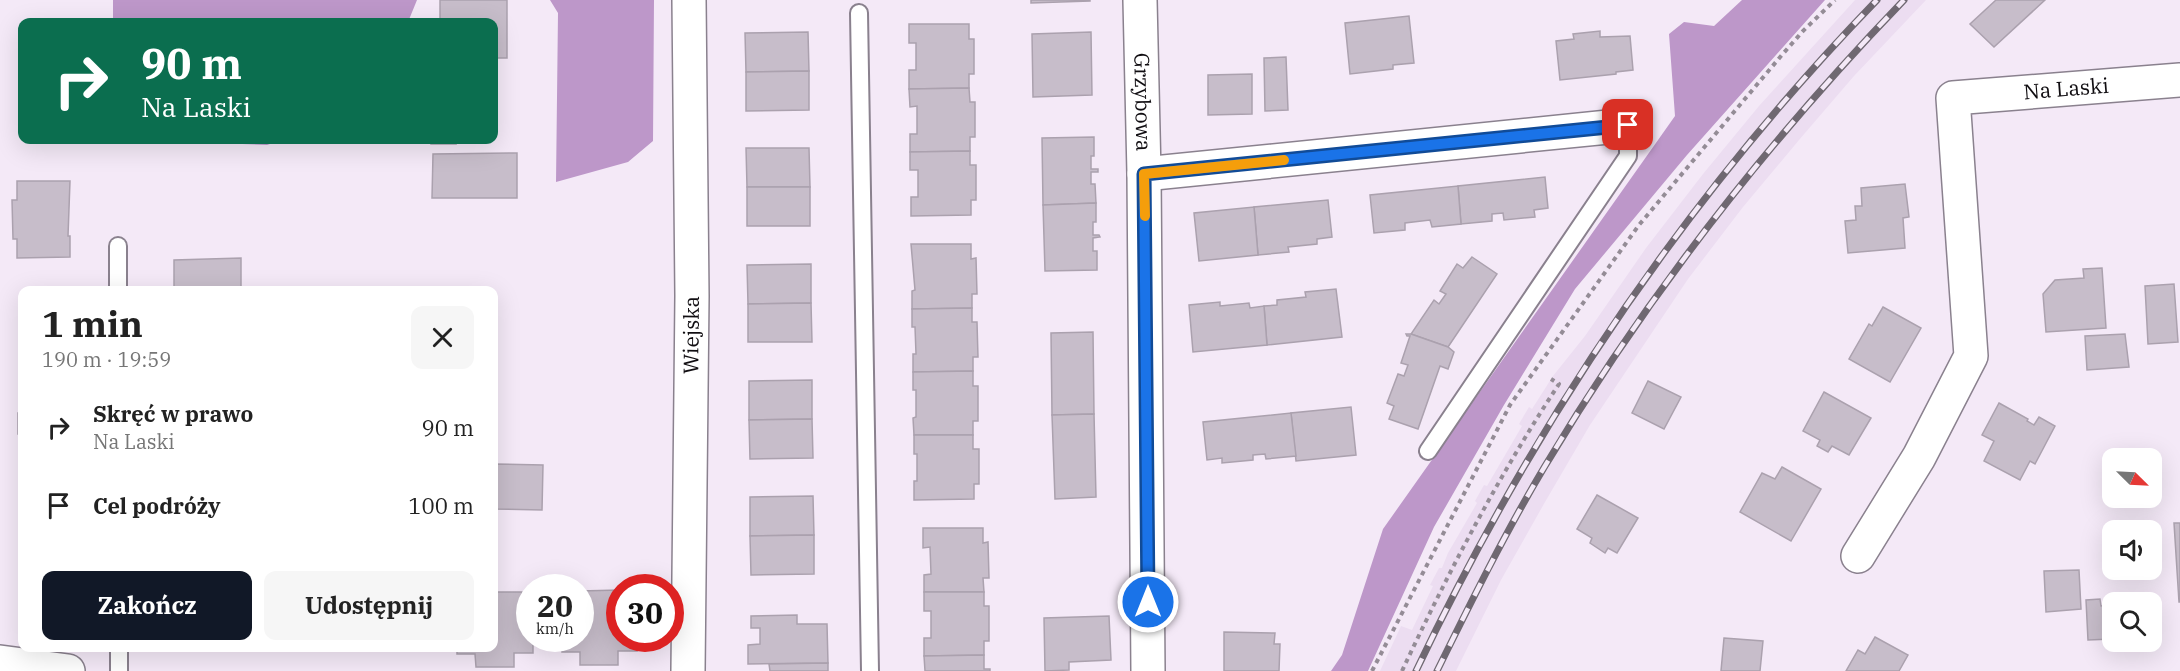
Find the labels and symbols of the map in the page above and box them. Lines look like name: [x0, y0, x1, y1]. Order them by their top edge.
street label: Grzybowa: [1128, 52, 1158, 151]
street label: Na Laski: [2022, 71, 2110, 105]
pin: [1602, 99, 1653, 150]
street label: Wiejska: [676, 296, 705, 374]
north arrow: [2102, 448, 2162, 508]
position arrow: [1116, 570, 1180, 634]
speed limit sign: 30: [606, 574, 684, 652]

